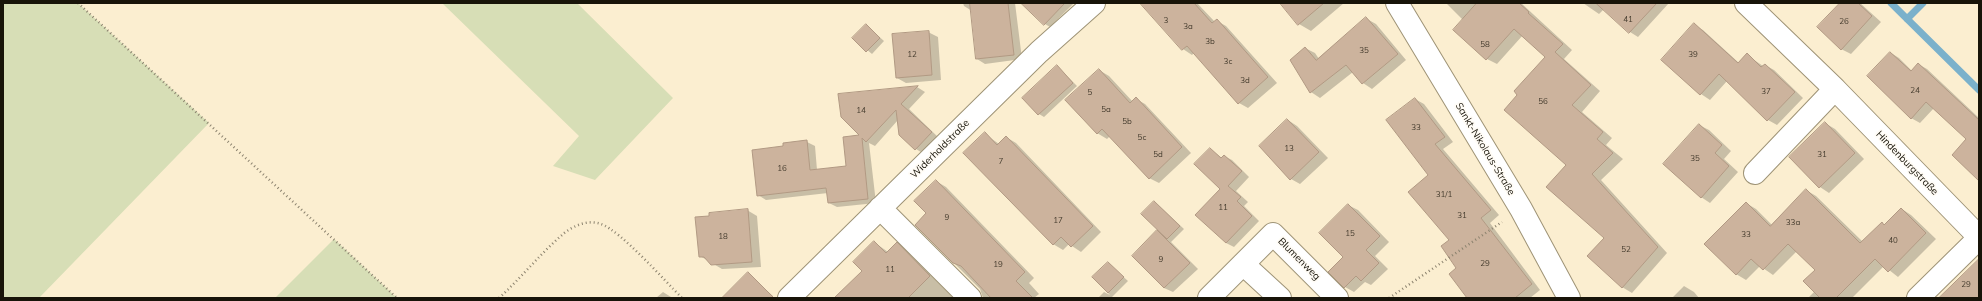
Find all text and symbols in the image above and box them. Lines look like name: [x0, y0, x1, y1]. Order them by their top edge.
house number: 41: [1623, 15, 1633, 25]
house number: 3: [1164, 16, 1168, 26]
house number: 26: [1839, 17, 1849, 27]
house number: 3a: [1183, 22, 1193, 32]
house number: 3b: [1205, 37, 1215, 47]
house number: 58: [1480, 40, 1490, 50]
house number: 35: [1359, 46, 1369, 56]
house number: 12: [907, 50, 917, 60]
house number: 39: [1688, 50, 1698, 60]
house number: 3c: [1224, 57, 1232, 67]
house number: 3d: [1240, 76, 1250, 86]
house number: 24: [1910, 86, 1920, 96]
house number: 37: [1761, 87, 1771, 97]
house number: 5: [1088, 88, 1092, 98]
house number: 56: [1538, 97, 1548, 107]
street label: Sankt-Nikolaus-Straße: [1453, 101, 1517, 197]
house number: 5a: [1101, 105, 1111, 115]
house number: 14: [856, 106, 866, 116]
street label: Widerholdstraße: [908, 117, 972, 181]
house number: 5b: [1122, 117, 1132, 127]
house number: 33: [1411, 123, 1421, 133]
street label: Hindenburgstraße: [1873, 128, 1941, 198]
house number: 5c: [1138, 133, 1146, 143]
house number: 13: [1284, 144, 1294, 154]
house number: 5d: [1153, 150, 1163, 160]
house number: 31: [1817, 150, 1827, 160]
house number: 35: [1690, 154, 1700, 164]
house number: 7: [999, 157, 1003, 167]
house number: 16: [777, 164, 787, 174]
house number: 31/1: [1436, 190, 1452, 200]
house number: 11: [1218, 203, 1228, 213]
house number: 31: [1457, 211, 1467, 221]
house number: 9: [945, 213, 949, 223]
house number: 17: [1053, 216, 1063, 226]
house number: 33a: [1786, 218, 1800, 228]
house number: 15: [1345, 229, 1355, 239]
house number: 33: [1741, 230, 1751, 240]
house number: 18: [718, 232, 728, 242]
street label: Blumenweg: [1275, 235, 1323, 283]
house number: 40: [1888, 236, 1898, 246]
house number: 52: [1621, 245, 1631, 255]
house number: 9: [1159, 255, 1163, 265]
house number: 29: [1480, 259, 1490, 269]
house number: 19: [993, 260, 1003, 270]
house number: 11: [885, 265, 895, 275]
house number: 29: [1961, 280, 1971, 290]

